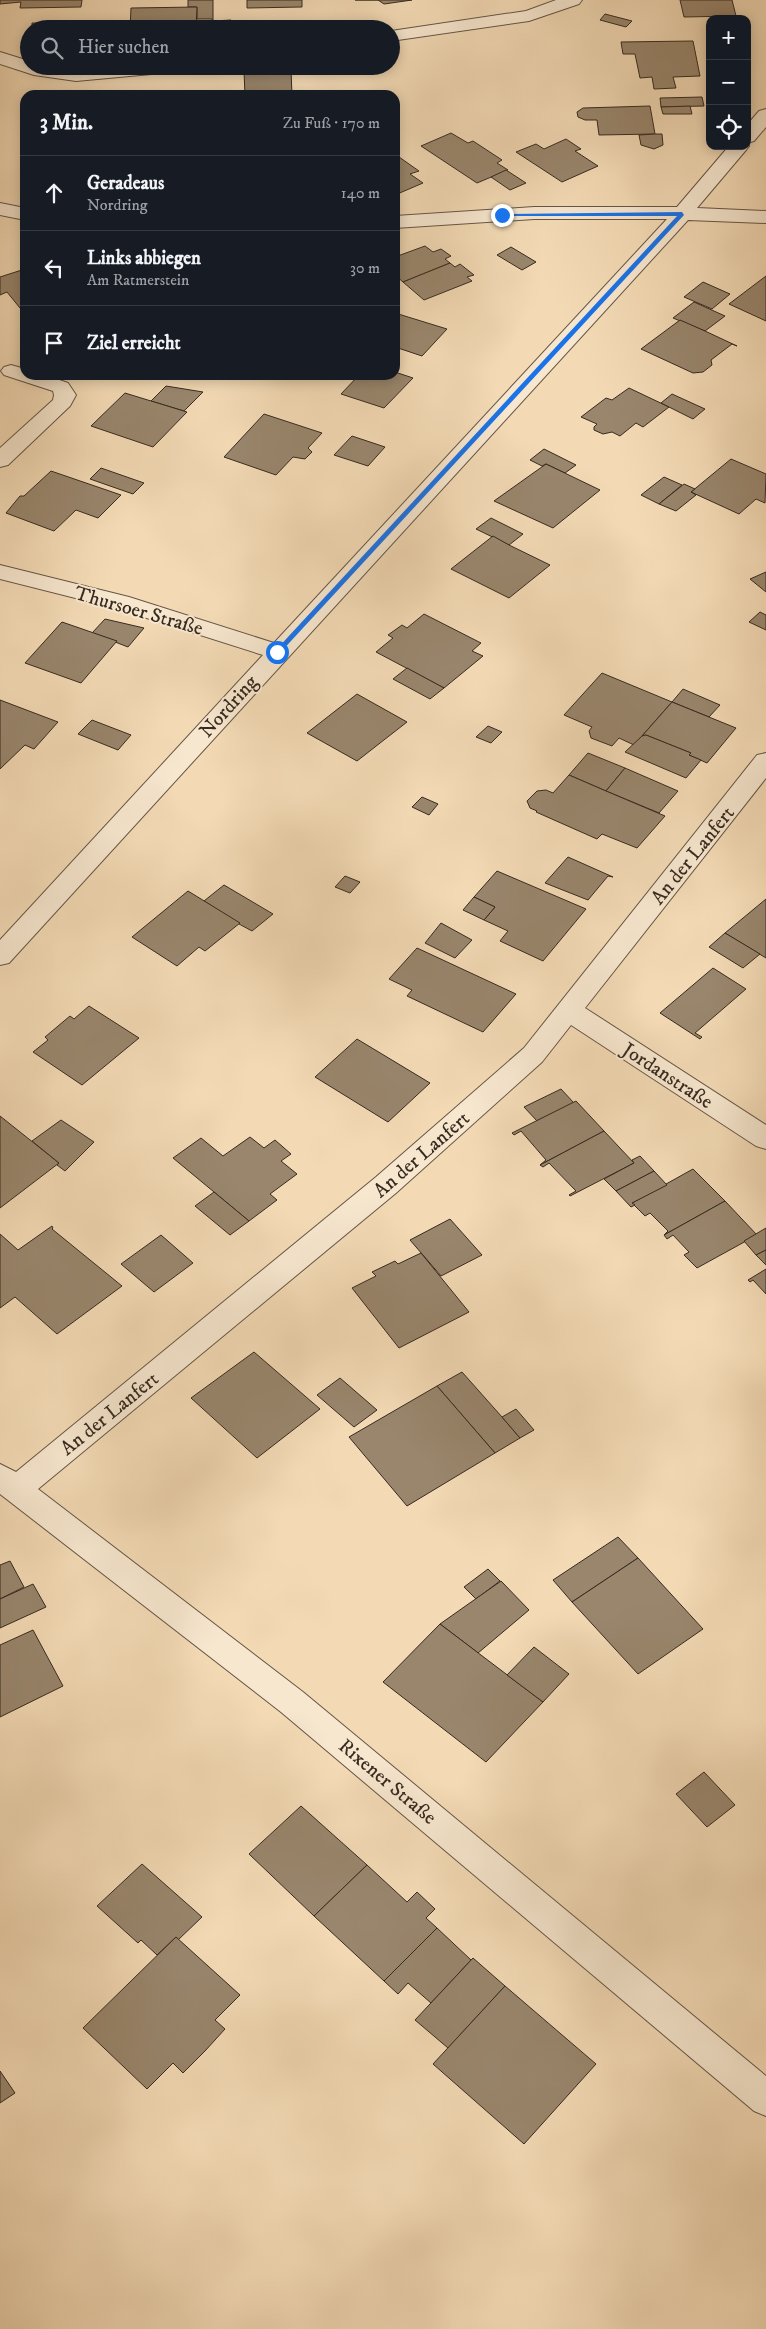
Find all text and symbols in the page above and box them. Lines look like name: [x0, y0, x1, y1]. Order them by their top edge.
map controls: [706, 15, 751, 150]
button: +: [706, 15, 751, 60]
search box: [20, 20, 400, 75]
icon: search: [38, 34, 66, 62]
text: Hier suchen: [78, 36, 169, 59]
button: −: [706, 60, 751, 105]
button: locate: [706, 105, 751, 150]
text: 3 Min.: [40, 110, 93, 136]
text: Zu Fuß · 170 m: [283, 113, 380, 133]
text: Geradeaus: [87, 172, 164, 195]
icon: ahead: [40, 179, 68, 207]
text: 140 m: [341, 183, 380, 203]
text: Nordring: [87, 195, 148, 215]
route end: [491, 204, 514, 227]
text: Links abbiegen: [87, 247, 201, 270]
icon: left: [40, 254, 68, 282]
text: 30 m: [350, 258, 380, 278]
text: Am Ratmerstein: [87, 270, 189, 290]
icon: arrive: [40, 329, 68, 357]
text: Ziel erreicht: [87, 332, 181, 355]
street label: Thursoer Straße: [72, 581, 206, 642]
route start: [266, 641, 289, 664]
street label: Nordring: [194, 670, 264, 744]
street label: An der Lanfert: [646, 802, 740, 910]
street label: Jordanstraße: [616, 1037, 717, 1115]
street label: An der Lanfert: [369, 1107, 475, 1204]
street label: An der Lanfert: [56, 1367, 164, 1461]
street label: Rixener Straße: [333, 1734, 441, 1830]

